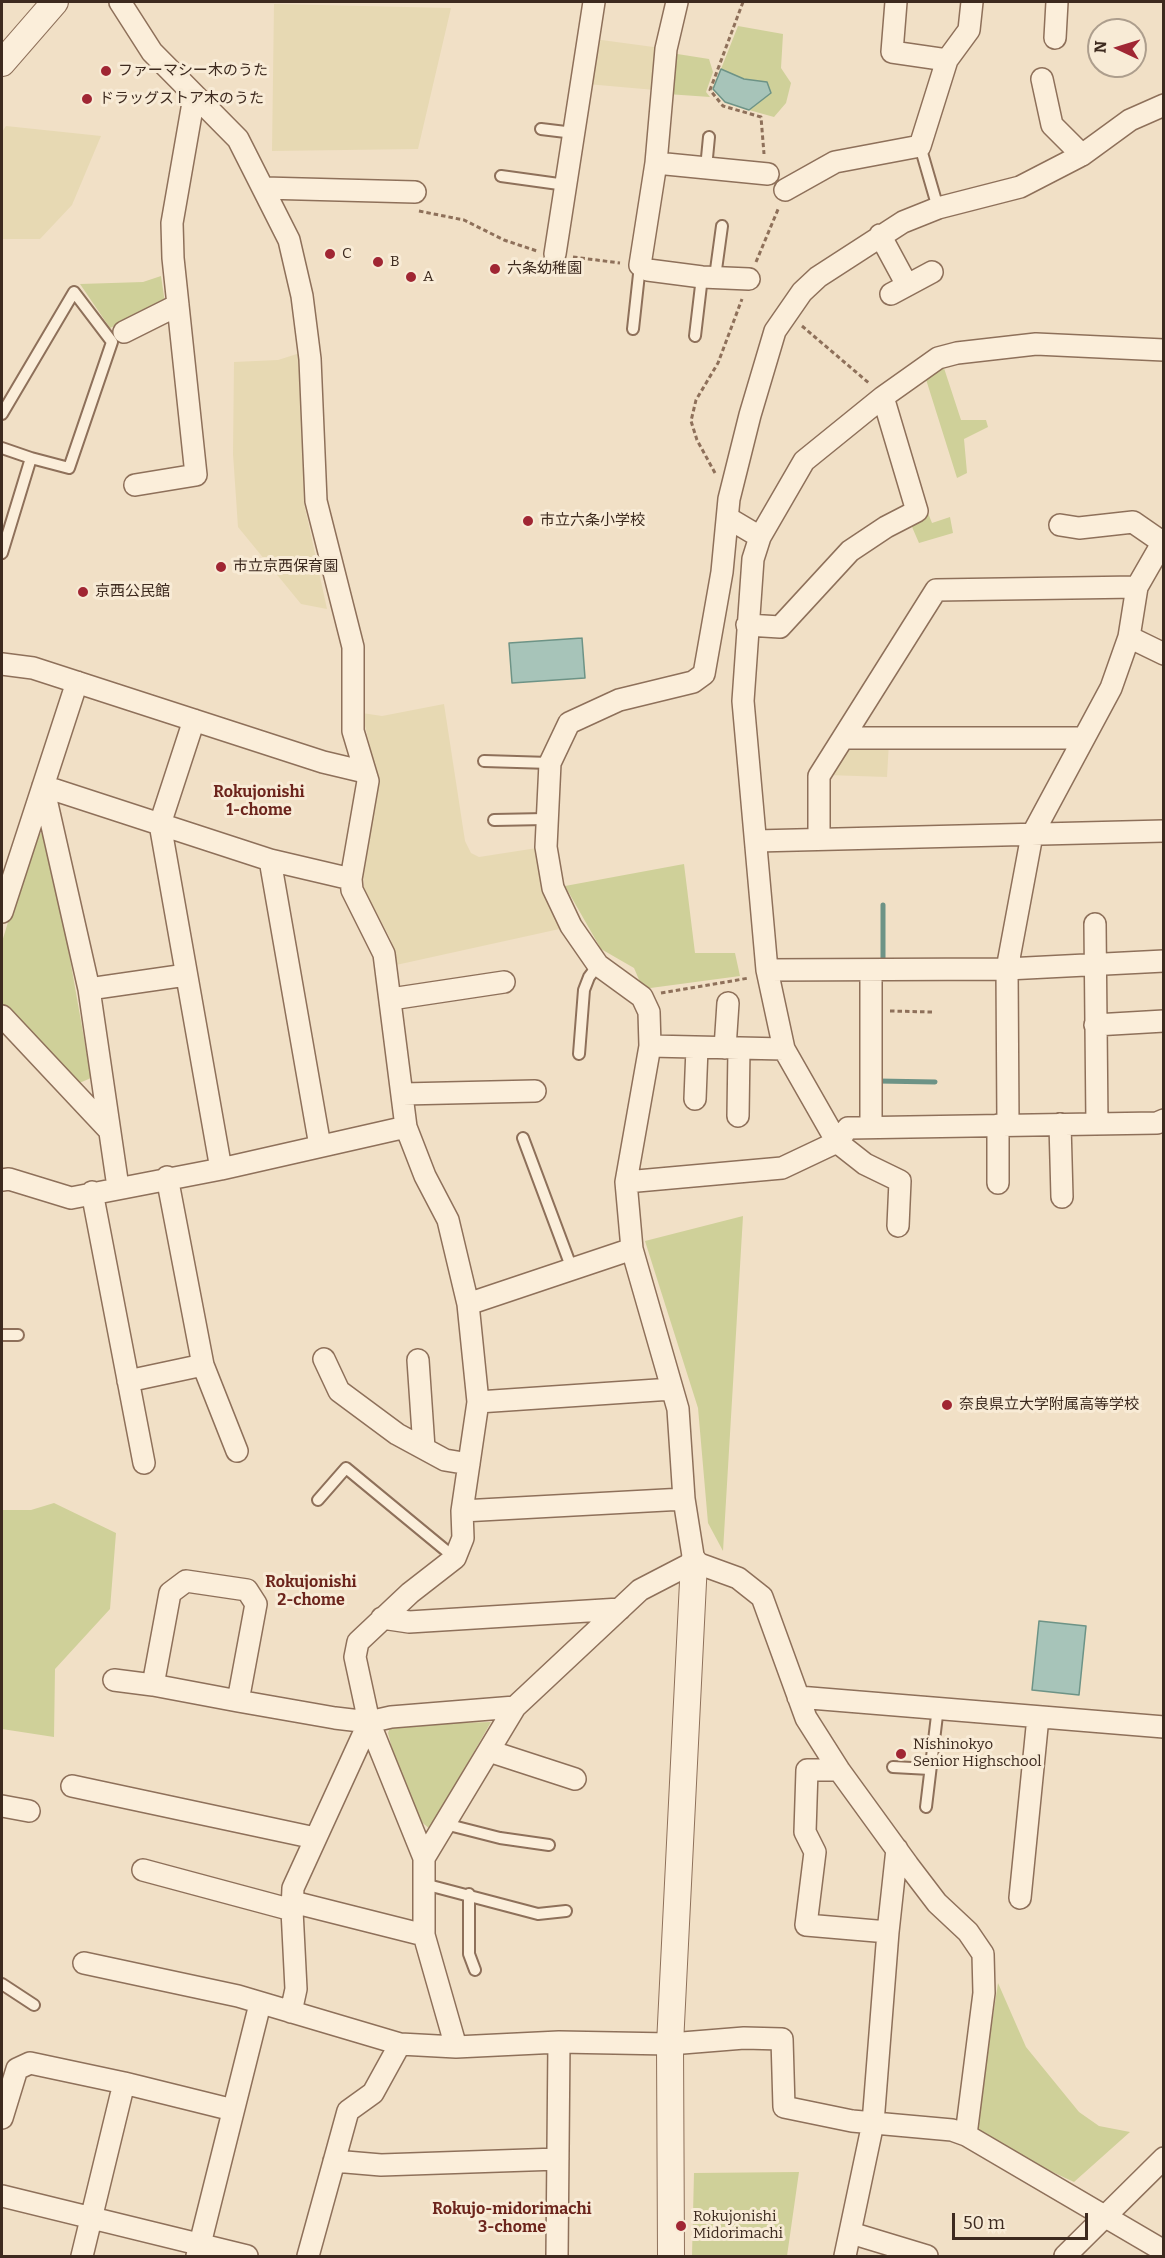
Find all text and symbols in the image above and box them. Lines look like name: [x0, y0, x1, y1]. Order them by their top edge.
north arrow: [1087, 18, 1147, 78]
text: N: [1091, 40, 1110, 54]
place label: ファーマシー木のうた: [118, 62, 268, 80]
marker: ファーマシー木のうた: [99, 64, 113, 78]
place label: ドラッグストア木のうた: [99, 90, 264, 108]
marker: ドラッグストア木のうた: [80, 92, 94, 106]
place label: C: [342, 245, 352, 263]
marker: C: [323, 247, 337, 261]
place label: B: [390, 253, 400, 271]
marker: B: [371, 255, 385, 269]
place label: 六条幼稚園: [507, 260, 582, 278]
marker: 六条幼稚園: [488, 262, 502, 276]
place label: A: [423, 268, 434, 286]
marker: A: [404, 270, 418, 284]
place label: 市立六条小学校: [540, 512, 645, 530]
marker: 市立六条小学校: [521, 514, 535, 528]
place label: 市立京西保育園: [233, 558, 338, 576]
marker: 市立京西保育園: [214, 560, 228, 574]
place label: 京西公民館: [95, 583, 170, 601]
marker: 京西公民館: [76, 585, 90, 599]
district label: Rokujonishi 1-chome: [213, 783, 305, 821]
place label: 奈良県立大学附属高等学校: [959, 1396, 1139, 1414]
marker: 奈良県立大学附属高等学校: [940, 1398, 954, 1412]
district label: Rokujonishi 2-chome: [265, 1573, 357, 1611]
place label: Nishinokyo Senior Highschool: [913, 1736, 1042, 1771]
marker: Nishinokyo Senior Highschool: [894, 1747, 908, 1761]
district label: Rokujo-midorimachi 3-chome: [432, 2200, 592, 2238]
scale bar: [955, 2201, 1092, 2239]
place label: Rokujonishi Midorimachi: [693, 2208, 783, 2243]
text: 50 m: [963, 2212, 1005, 2234]
marker: Rokujonishi Midorimachi: [674, 2219, 688, 2233]

